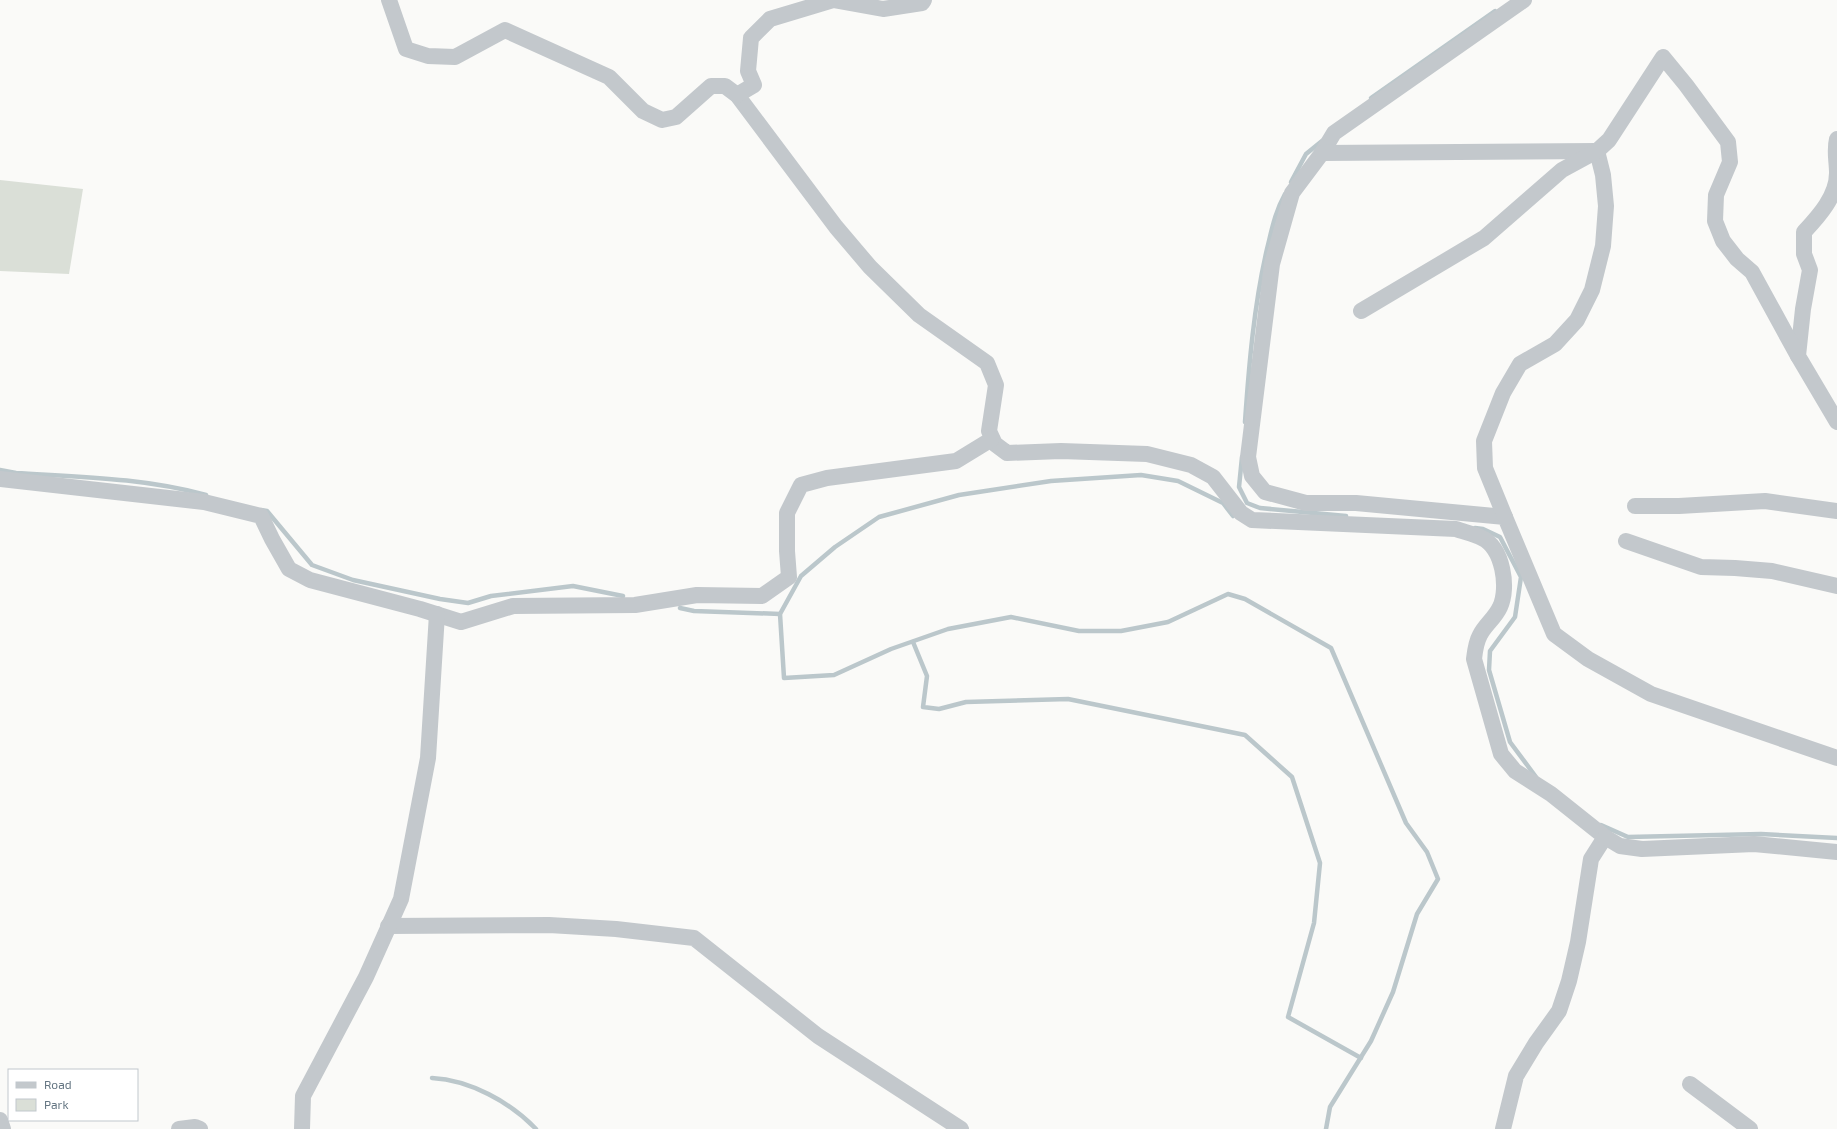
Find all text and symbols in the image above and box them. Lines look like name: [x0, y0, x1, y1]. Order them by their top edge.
legend: [8, 1069, 138, 1121]
text: Road: [44, 1077, 72, 1091]
text: Park: [44, 1097, 69, 1111]

